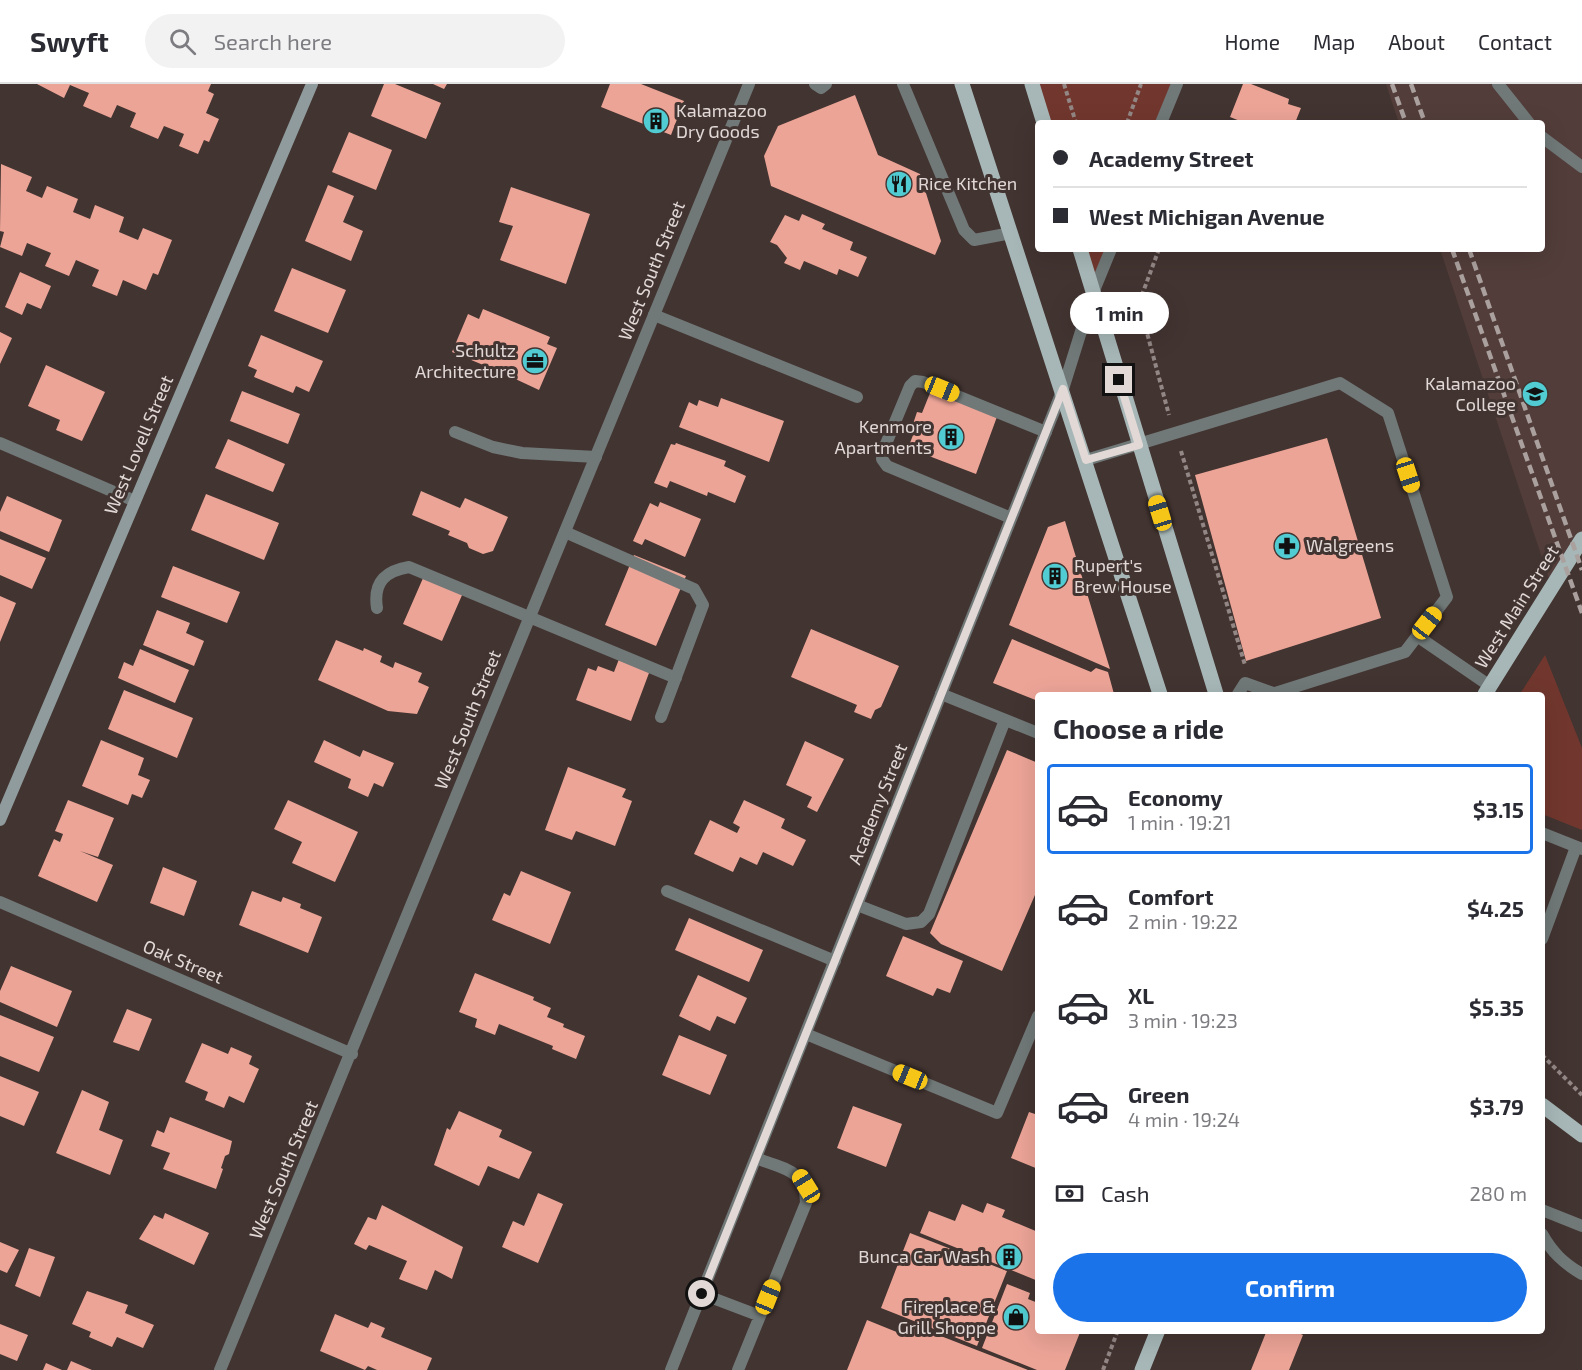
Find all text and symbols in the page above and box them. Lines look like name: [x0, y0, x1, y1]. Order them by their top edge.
search box: [145, 14, 565, 68]
text: Swyft: [30, 24, 109, 58]
icon: search: [166, 25, 199, 58]
text: Search here: [214, 28, 332, 54]
text: Home: [1224, 29, 1280, 54]
text: Map: [1313, 29, 1355, 54]
text: About: [1388, 29, 1445, 54]
text: Contact: [1478, 29, 1552, 54]
place label: Kalamazoo Dry Goods: [676, 99, 767, 142]
building icon: Kalamazoo Dry Goods: [641, 106, 671, 136]
text: Academy Street: [1089, 145, 1254, 171]
restaurant icon: Rice Kitchen: [884, 169, 914, 199]
place label: Rice Kitchen: [918, 172, 1017, 194]
street label: West South Street: [613, 198, 689, 344]
text: West Michigan Avenue: [1089, 203, 1325, 229]
callout: 1 min: [1070, 293, 1168, 335]
text: 1 min: [1095, 301, 1144, 325]
place label: Schultz Architecture: [415, 339, 516, 382]
office icon: Schultz Architecture: [520, 346, 550, 376]
route end: [1105, 366, 1132, 393]
street label: West Lovell Street: [99, 372, 177, 518]
place label: Kalamazoo College: [1425, 372, 1516, 415]
car: [922, 374, 962, 404]
school or university icon: Kalamazoo College: [1520, 379, 1550, 409]
place label: Kenmore Apartments: [835, 415, 932, 458]
building icon: Kenmore Apartments: [936, 422, 966, 452]
car: [1394, 455, 1422, 495]
car: [1146, 493, 1174, 533]
pharmacy icon: Walgreens: [1272, 531, 1302, 561]
place label: Walgreens: [1306, 534, 1394, 556]
street label: West Main Street: [1469, 541, 1563, 672]
place label: Rupert's Brew House: [1074, 554, 1172, 597]
building icon: Rupert's Brew House: [1040, 561, 1070, 591]
car: [1409, 603, 1445, 643]
street label: West South Street: [429, 647, 505, 793]
text: Choose a ride: [1053, 712, 1224, 744]
street label: Academy Street: [843, 740, 911, 867]
icon: car: [1056, 782, 1110, 836]
text: Economy: [1128, 784, 1223, 810]
text: $3.15: [1473, 796, 1524, 822]
text: 1 min · 19:21: [1128, 810, 1231, 834]
icon: car: [1056, 881, 1110, 935]
text: Comfort: [1128, 883, 1213, 909]
text: $4.25: [1467, 895, 1524, 921]
text: 2 min · 19:22: [1128, 909, 1238, 933]
street label: Oak Street: [140, 934, 227, 988]
icon: car: [1056, 980, 1110, 1034]
text: XL: [1128, 982, 1154, 1008]
text: $5.35: [1469, 994, 1524, 1020]
text: 3 min · 19:23: [1128, 1008, 1238, 1032]
car: [890, 1062, 930, 1092]
icon: car: [1056, 1079, 1110, 1133]
text: Green: [1128, 1081, 1190, 1107]
text: $3.79: [1470, 1093, 1524, 1119]
street label: West South Street: [244, 1097, 322, 1242]
text: 4 min · 19:24: [1128, 1107, 1240, 1131]
car: [789, 1166, 823, 1206]
icon: cash: [1053, 1177, 1086, 1210]
text: Cash: [1101, 1180, 1150, 1206]
text: 280 m: [1470, 1181, 1527, 1205]
building icon: Bunca Car Wash: [994, 1242, 1024, 1272]
place label: Bunca Car Wash: [858, 1245, 990, 1267]
button: Confirm: [1053, 1253, 1527, 1322]
car: [753, 1277, 783, 1317]
route start: [688, 1280, 715, 1307]
place label: Fireplace & Grill Shoppe: [897, 1295, 996, 1338]
shop icon: Fireplace & Grill Shoppe: [1001, 1302, 1031, 1332]

